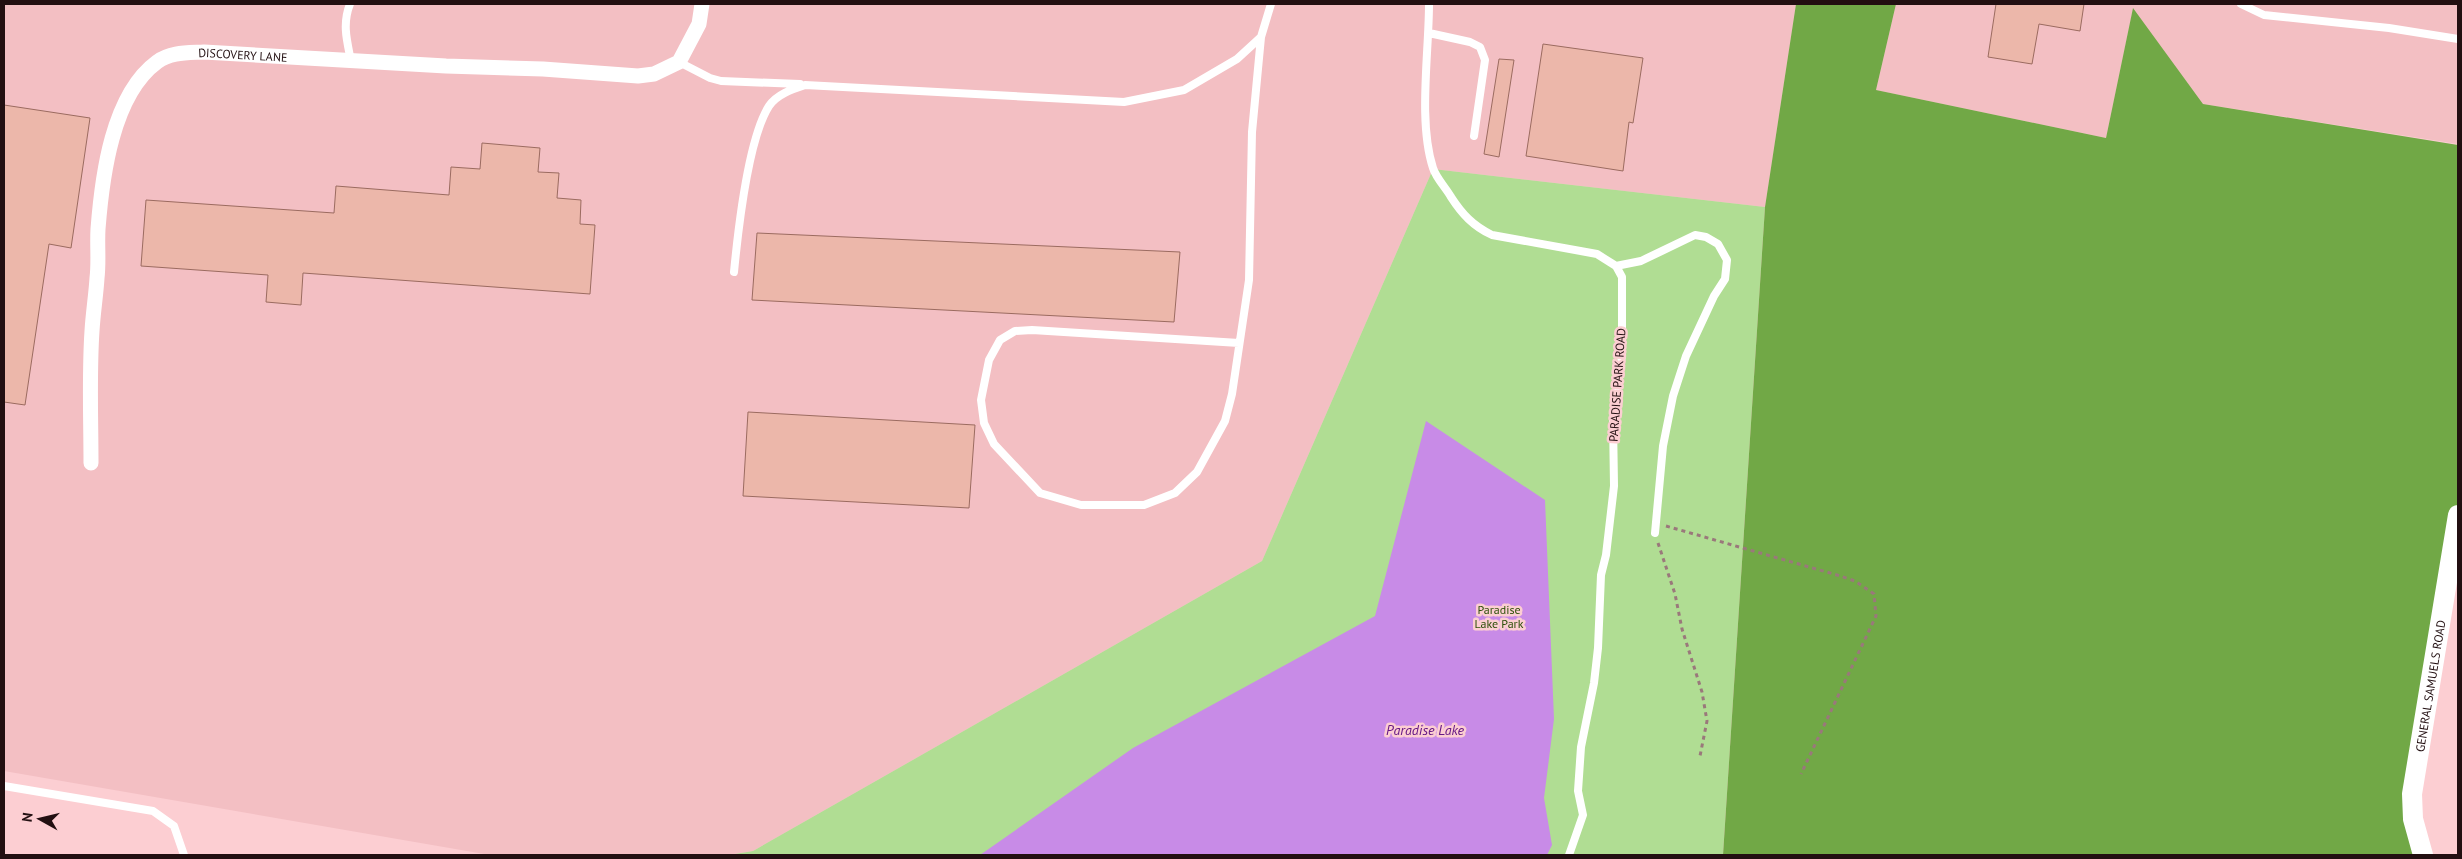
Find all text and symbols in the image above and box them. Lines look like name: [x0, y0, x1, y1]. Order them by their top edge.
street label: DISCOVERY LANE: [198, 44, 288, 64]
street label: PARADISE PARK ROAD: [1606, 328, 1628, 442]
park label: Paradise Lake Park: [1475, 602, 1524, 631]
street label: GENERAL SAMUELS ROAD: [2412, 619, 2448, 753]
water label: Paradise Lake: [1386, 721, 1464, 739]
north arrow: [15, 794, 65, 844]
text: N: [18, 811, 37, 823]

